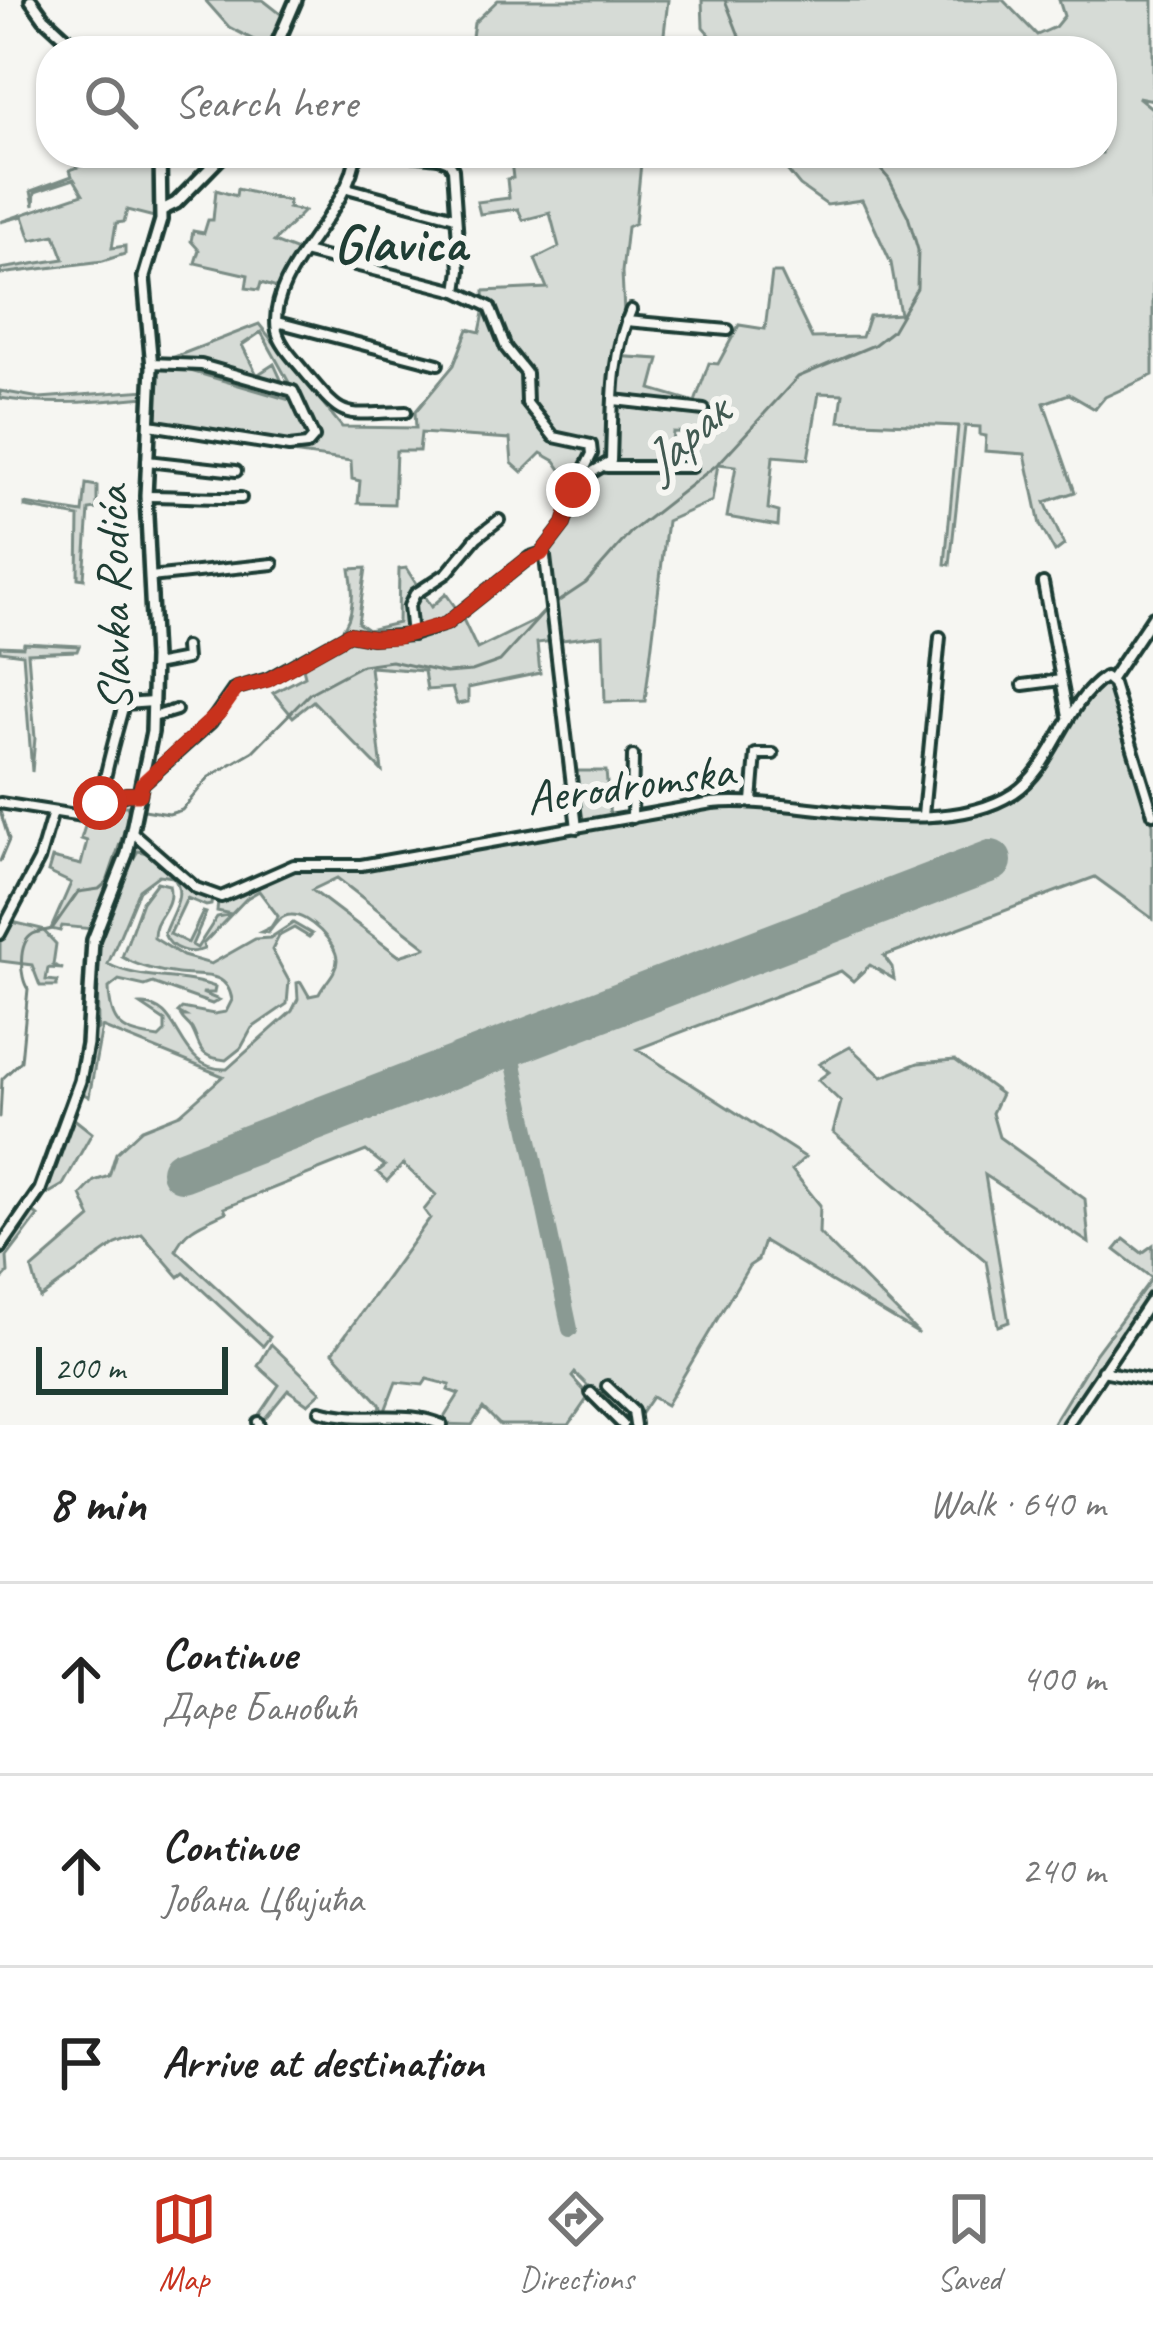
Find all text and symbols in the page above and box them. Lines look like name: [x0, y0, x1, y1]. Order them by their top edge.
search box: [36, 36, 1117, 168]
icon: search: [78, 69, 144, 135]
text: Search here: [174, 74, 357, 131]
district label: Glavica: [334, 209, 471, 277]
water label: Јарак: [625, 376, 747, 495]
route end: [546, 463, 600, 517]
street label: Slavka Rodića: [81, 483, 145, 712]
street label: Aerodromska: [522, 739, 741, 828]
route start: [73, 776, 127, 830]
scale bar: [36, 1341, 228, 1394]
text: 200 m: [54, 1347, 125, 1389]
text: 8 min: [48, 1471, 146, 1535]
text: Walk · 640 m: [929, 1479, 1105, 1528]
text: Continue: [162, 1626, 296, 1683]
icon: ahead: [48, 1646, 114, 1712]
text: 400 m: [1021, 1654, 1105, 1703]
text: Даре Бановић: [162, 1683, 356, 1732]
text: Continue: [162, 1818, 296, 1875]
icon: ahead: [48, 1838, 114, 1904]
text: 240 m: [1021, 1846, 1105, 1895]
text: Јована Цвијића: [162, 1875, 363, 1924]
icon: arrive: [48, 2030, 114, 2096]
text: Arrive at destination: [162, 2034, 484, 2091]
tab: Map: [151, 2186, 217, 2300]
tab: Directions: [519, 2186, 634, 2300]
tab: Saved: [936, 2186, 1002, 2300]

